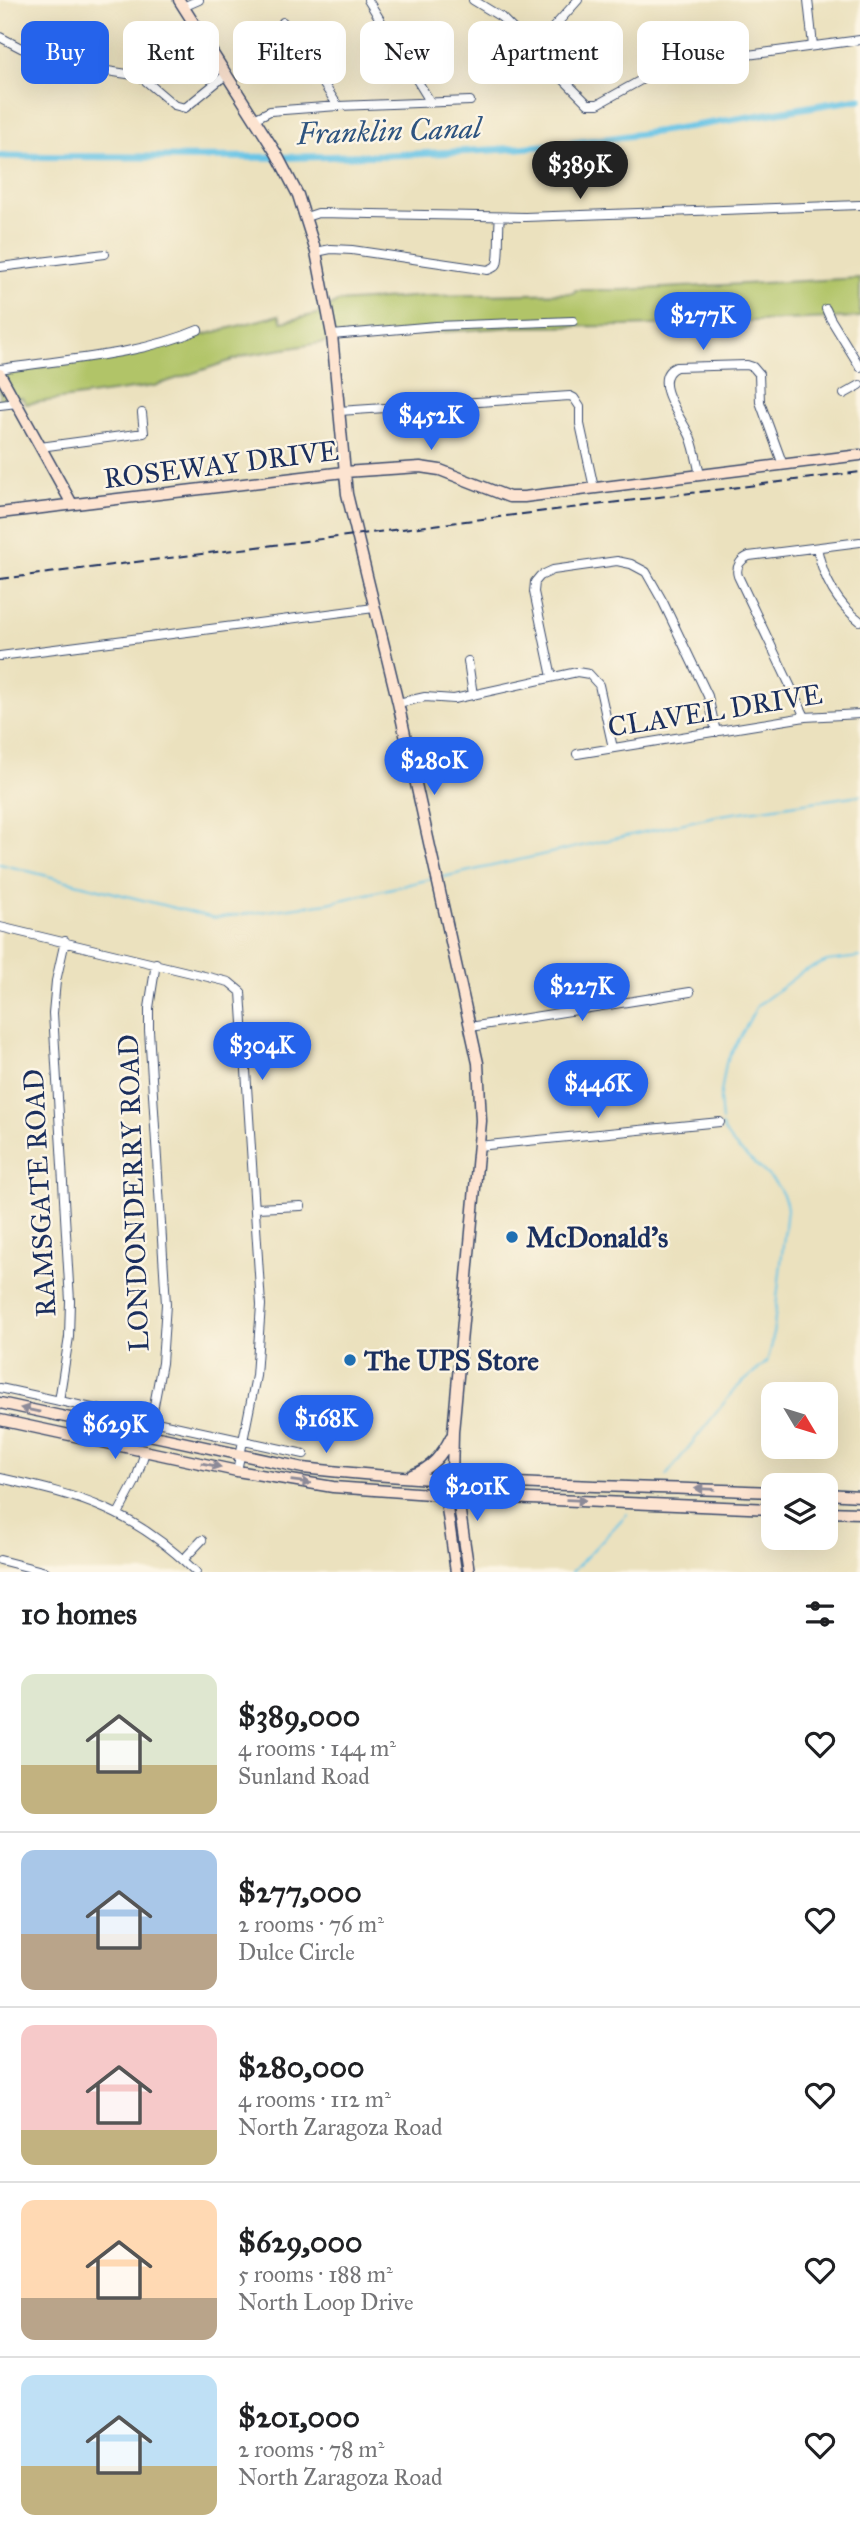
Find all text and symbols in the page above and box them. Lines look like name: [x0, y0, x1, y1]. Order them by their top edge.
chip: Buy: [21, 21, 109, 84]
chip: Rent: [123, 21, 219, 84]
chip: Filters: [233, 21, 346, 84]
chip: New: [360, 21, 454, 84]
chip: Apartment: [468, 21, 623, 84]
chip: House: [637, 21, 749, 84]
water label: Franklin Canal: [295, 110, 485, 152]
pin: $389K: [531, 142, 629, 201]
text: $389K: [548, 150, 612, 178]
pin: $277K: [654, 292, 752, 352]
text: $277K: [670, 301, 736, 329]
pin: $452K: [382, 392, 480, 452]
text: $452K: [399, 401, 463, 429]
street label: ROSEWAY DRIVE: [101, 433, 341, 496]
street label: CLAVEL DRIVE: [605, 676, 825, 745]
pin: $280K: [385, 738, 483, 797]
text: $280K: [400, 746, 468, 774]
pin: $227K: [533, 964, 631, 1023]
text: $227K: [550, 972, 614, 1000]
pin: $304K: [213, 1023, 311, 1082]
text: $304K: [229, 1031, 295, 1059]
street label: LONDONDERRY ROAD: [110, 1034, 157, 1352]
pin: $446K: [549, 1060, 647, 1120]
street label: RAMSGATE ROAD: [16, 1068, 63, 1318]
text: $446K: [564, 1069, 632, 1097]
place label: McDonald's: [526, 1220, 668, 1255]
marker: McDonald's: [504, 1229, 520, 1245]
place label: The UPS Store: [364, 1343, 539, 1378]
marker: The UPS Store: [342, 1352, 358, 1368]
north arrow: [761, 1382, 838, 1460]
map controls: [761, 1382, 838, 1550]
pin: $168K: [277, 1396, 375, 1455]
pin: $629K: [66, 1402, 164, 1461]
one-way arrow: [19, 1404, 41, 1415]
text: $168K: [294, 1404, 358, 1432]
text: $629K: [82, 1410, 148, 1438]
one-way arrow: [200, 1459, 222, 1470]
pin: $201K: [428, 1464, 526, 1523]
text: $201K: [445, 1472, 509, 1500]
button: layers: [761, 1473, 838, 1550]
one-way arrow: [290, 1477, 312, 1488]
one-way arrow: [694, 1484, 716, 1495]
one-way arrow: [565, 1494, 587, 1505]
icon: filters: [801, 1595, 839, 1633]
text: 10 homes: [21, 1596, 137, 1632]
text: $389,000: [238, 1698, 360, 1734]
icon: home: [77, 1702, 161, 1786]
icon: heart: [801, 1725, 839, 1763]
text: 4 rooms · 144 m²: [238, 1734, 396, 1762]
text: Sunland Road: [238, 1762, 370, 1790]
text: $277,000: [238, 1874, 362, 1910]
icon: home: [77, 1878, 161, 1962]
icon: heart: [801, 1901, 839, 1939]
text: 2 rooms · 76 m²: [238, 1910, 384, 1938]
text: Dulce Circle: [238, 1938, 355, 1966]
text: $280,000: [238, 2049, 364, 2085]
icon: home: [77, 2053, 161, 2137]
icon: heart: [801, 2076, 839, 2114]
text: 4 rooms · 112 m²: [238, 2085, 391, 2113]
text: North Zaragoza Road: [238, 2113, 443, 2141]
text: $629,000: [238, 2224, 362, 2260]
icon: home: [77, 2228, 161, 2312]
icon: heart: [801, 2251, 839, 2289]
text: 5 rooms · 188 m²: [238, 2260, 393, 2288]
text: North Loop Drive: [238, 2288, 413, 2316]
text: $201,000: [238, 2399, 360, 2435]
icon: home: [77, 2403, 161, 2487]
icon: heart: [801, 2426, 839, 2464]
text: 2 rooms · 78 m²: [238, 2435, 384, 2463]
text: North Zaragoza Road: [238, 2463, 443, 2491]

